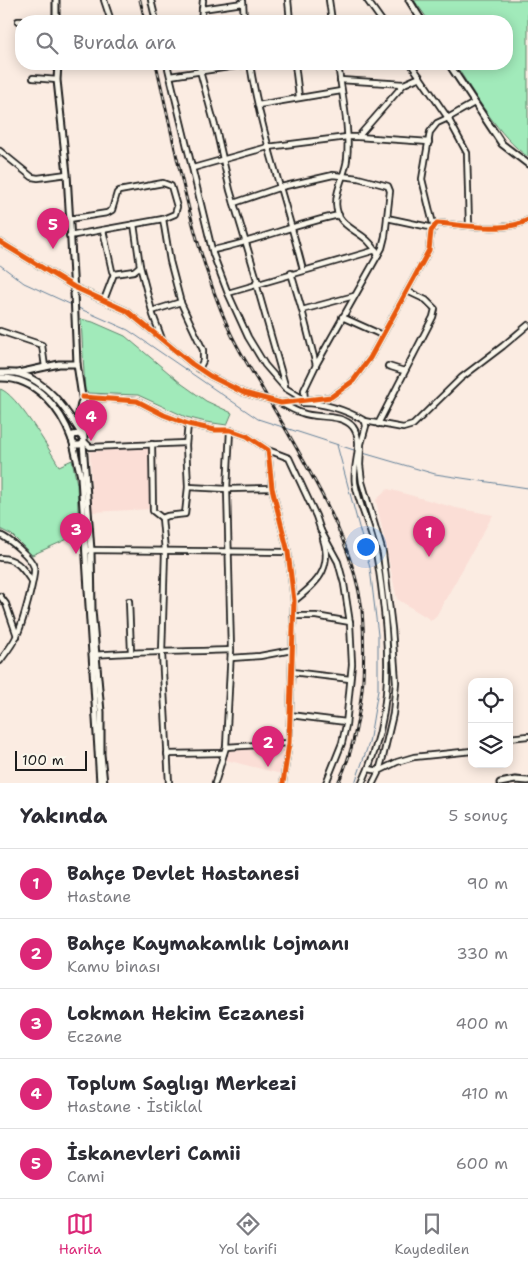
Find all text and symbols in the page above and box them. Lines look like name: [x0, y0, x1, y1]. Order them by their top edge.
search box: [15, 15, 513, 70]
icon: search: [33, 29, 61, 57]
text: Burada ara: [73, 30, 176, 55]
pin: 5: [37, 208, 69, 249]
pin: 4: [75, 400, 107, 441]
pin: 3: [60, 513, 92, 554]
pin: 1: [413, 516, 445, 557]
your location: [353, 534, 379, 560]
map controls: [468, 678, 513, 768]
button: locate: [468, 678, 513, 723]
button: layers: [468, 723, 513, 768]
pin: 2: [252, 726, 284, 767]
scale bar: [15, 748, 88, 771]
text: 100 m: [22, 751, 64, 769]
text: Yakında: [20, 802, 107, 830]
text: 5 sonuç: [449, 805, 508, 826]
text: Bahçe Devlet Hastanesi: [67, 861, 300, 886]
text: 1: [32, 873, 40, 894]
text: 90 m: [467, 873, 508, 894]
text: Hastane: [67, 886, 131, 907]
text: Bahçe Kaymakamlık Lojmanı: [67, 931, 349, 956]
text: 2: [30, 943, 42, 964]
text: 330 m: [456, 943, 508, 964]
text: Kamu binası: [67, 956, 161, 977]
text: Lokman Hekim Eczanesi: [67, 1001, 305, 1026]
text: 3: [30, 1013, 42, 1034]
text: 400 m: [455, 1013, 508, 1034]
text: Eczane: [67, 1026, 122, 1047]
text: Toplum Saglıgı Merkezi: [67, 1071, 297, 1096]
text: 4: [30, 1083, 42, 1104]
text: 410 m: [461, 1083, 508, 1104]
text: Hastane · İstiklal: [67, 1096, 202, 1117]
text: İskanevleri Camii: [67, 1141, 241, 1166]
text: 5: [31, 1153, 41, 1174]
text: 600 m: [456, 1153, 508, 1174]
text: Cami: [67, 1166, 105, 1187]
tab: Harita: [59, 1210, 102, 1258]
tab: Yol tarifi: [219, 1210, 277, 1258]
tab: Kaydedilen: [394, 1210, 469, 1258]

